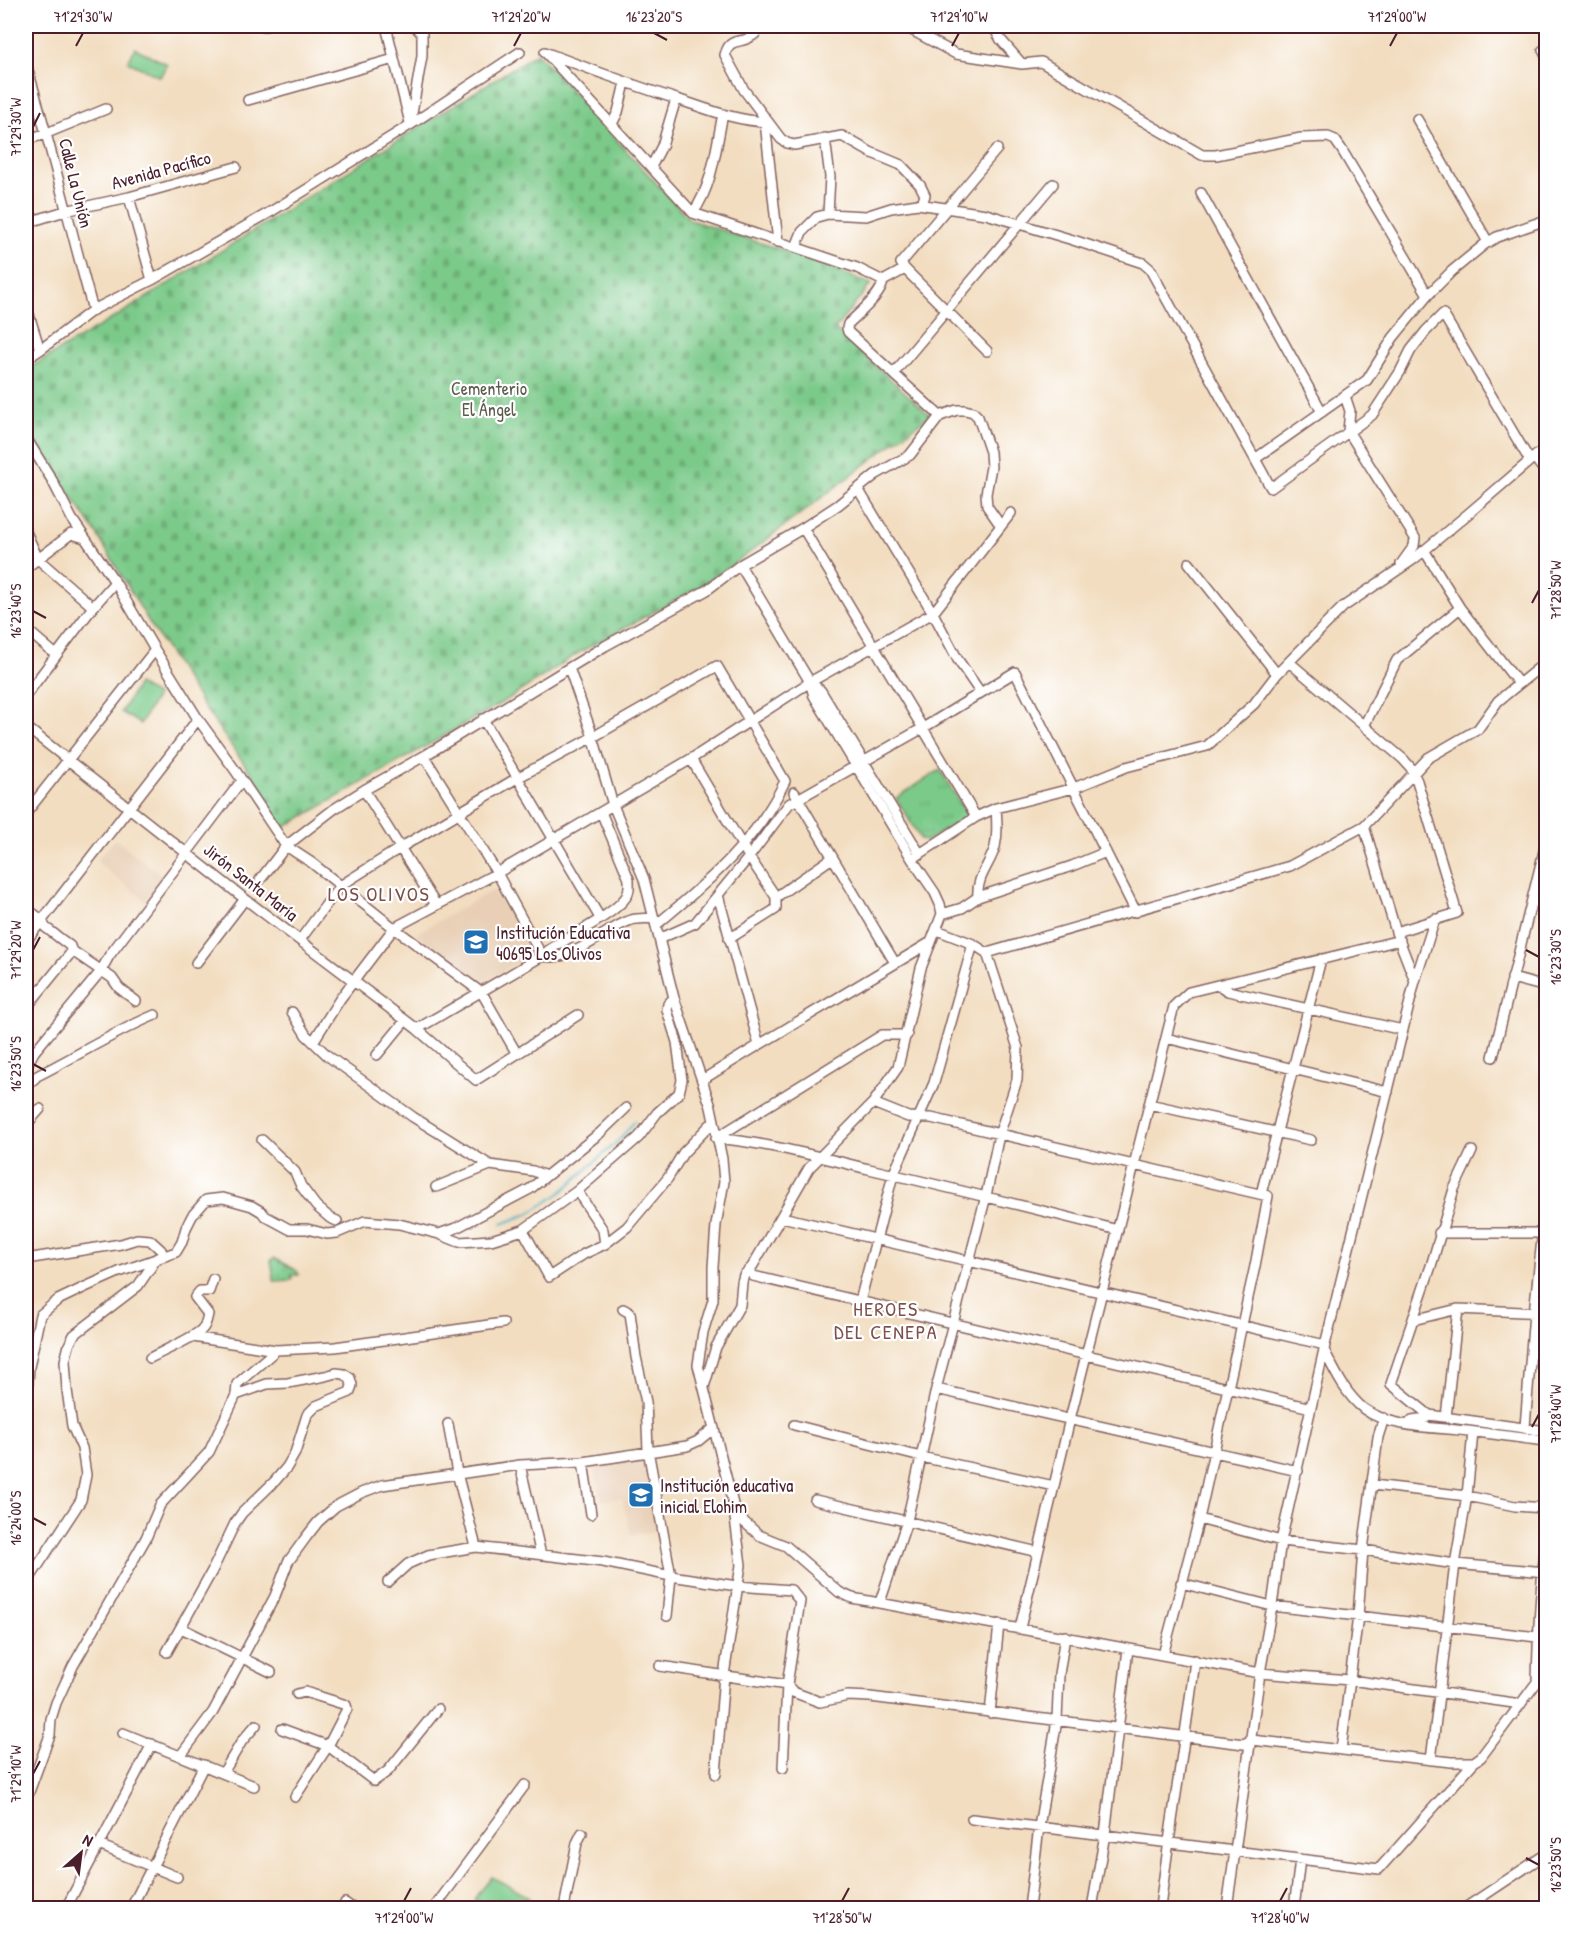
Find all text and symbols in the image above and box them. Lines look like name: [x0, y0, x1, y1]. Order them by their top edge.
text: 71°29'30"W: [54, 6, 113, 27]
text: 71°29'20"W: [492, 6, 551, 27]
text: 16°23'20"S: [626, 6, 682, 27]
text: 71°29'10"W: [930, 6, 988, 27]
text: 71°29'00"W: [1368, 6, 1427, 27]
text: 71°29'30"W: [5, 97, 26, 156]
street label: Calle La Unión: [53, 136, 99, 230]
street label: Avenida Pacífico: [109, 145, 213, 195]
park label: Cementerio El Ángel: [451, 376, 527, 422]
text: 71°28'50"W: [1545, 560, 1566, 620]
text: 16°23'40"S: [5, 583, 26, 638]
street label: Jirón Santa María: [198, 837, 304, 927]
district label: LOS OLIVOS: [328, 880, 430, 907]
text: 71°29'20"W: [5, 920, 26, 979]
place label: Institución Educativa 40695 Los Olivos: [496, 920, 630, 966]
school or university icon: Institución Educativa 40695 Los Olivos: [461, 927, 491, 957]
text: 16°23'30"S: [1545, 929, 1566, 985]
text: 16°23'50"S: [5, 1036, 26, 1092]
district label: HEROES DEL CENEPA: [834, 1295, 938, 1345]
text: 71°28'40"W: [1545, 1384, 1566, 1443]
place label: Institución educativa inicial Elohim: [660, 1473, 793, 1519]
school or university icon: Institución educativa inicial Elohim: [626, 1480, 656, 1510]
text: 16°24'00"S: [5, 1490, 26, 1545]
text: 71°29'10"W: [5, 1745, 26, 1803]
north arrow: [51, 1823, 111, 1883]
text: N: [79, 1828, 97, 1852]
text: 16°23'50"S: [1545, 1837, 1566, 1893]
text: 71°29'00"W: [375, 1907, 434, 1928]
text: 71°28'50"W: [812, 1907, 872, 1928]
text: 71°28'40"W: [1251, 1907, 1310, 1928]

